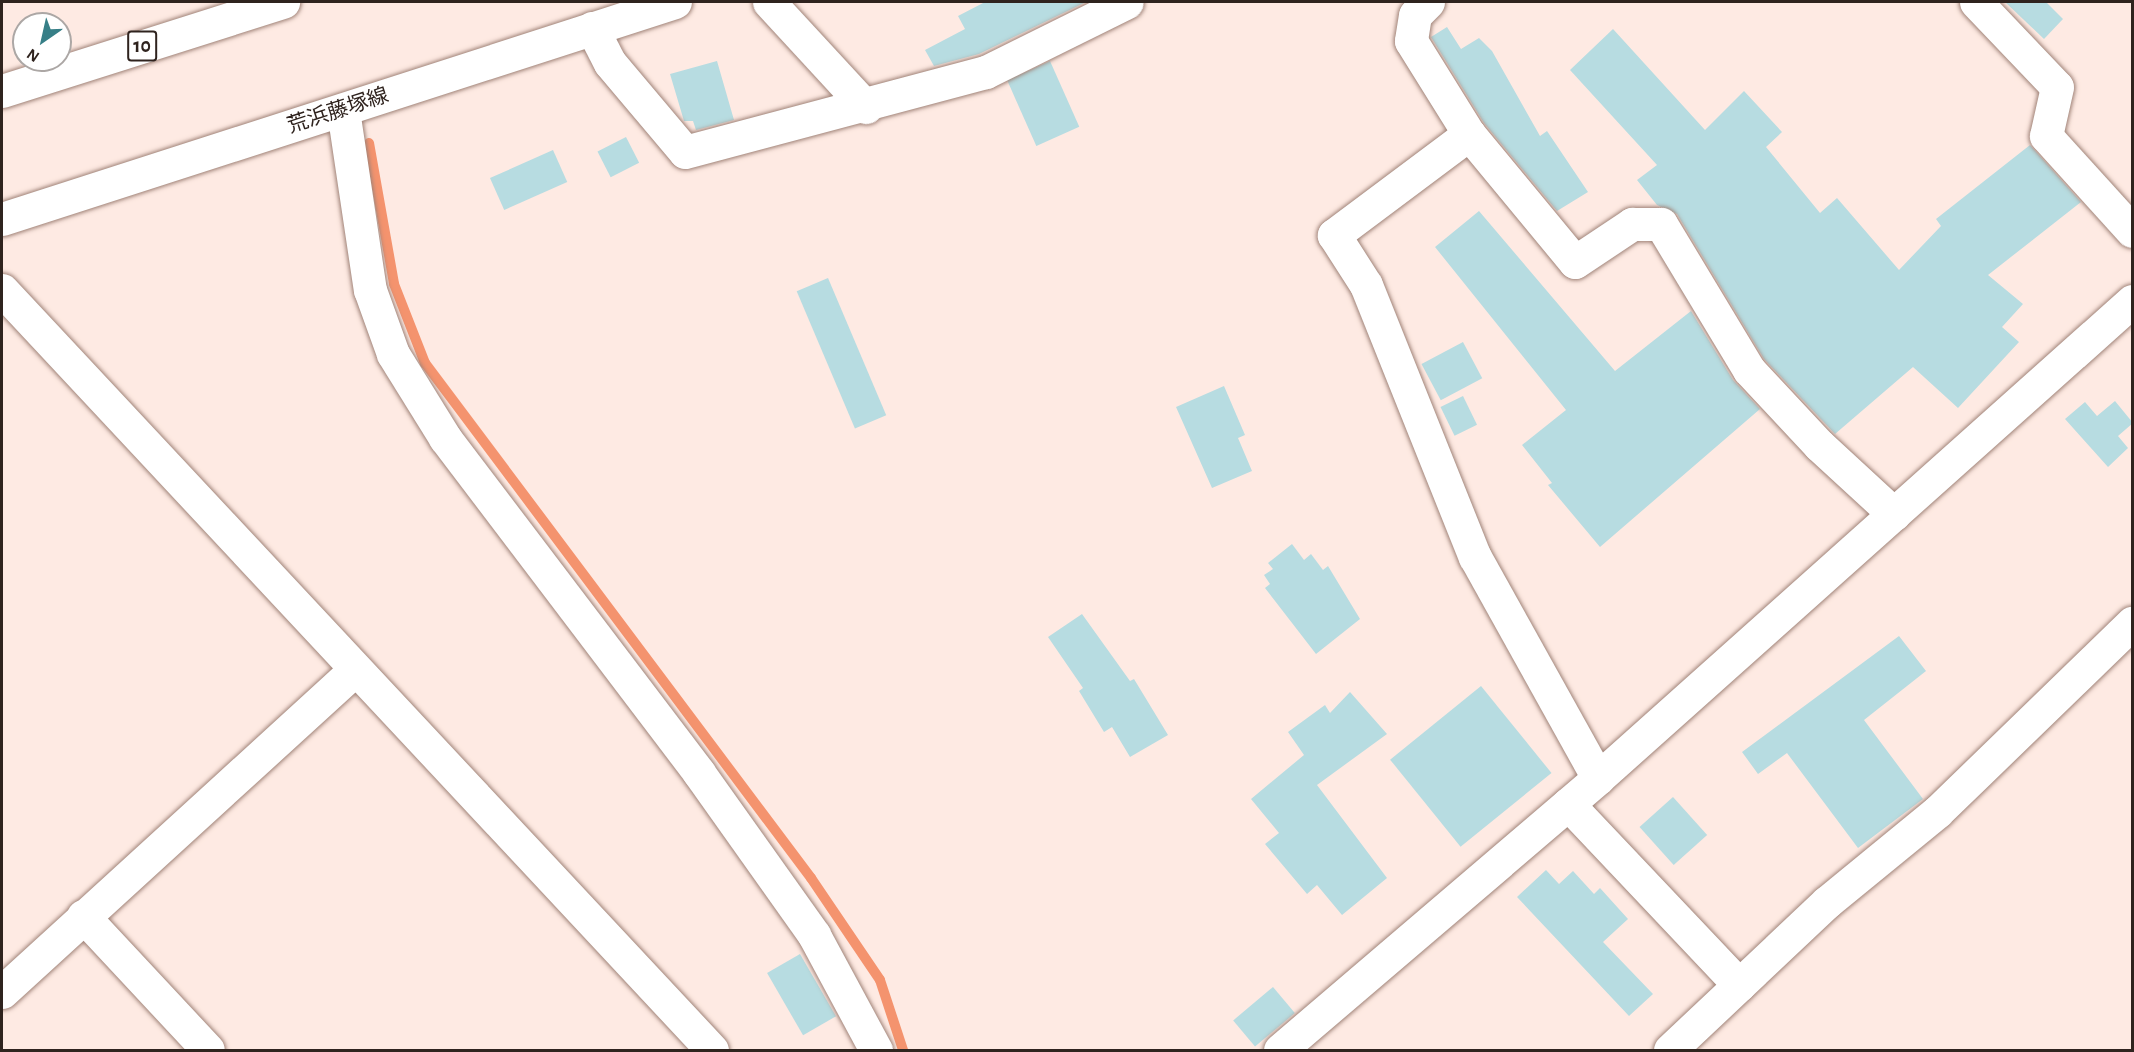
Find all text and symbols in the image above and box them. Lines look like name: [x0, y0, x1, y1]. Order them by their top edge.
north arrow: [12, 12, 72, 72]
road number: 10: [127, 29, 157, 63]
text: N: [24, 46, 42, 65]
street label: 荒浜藤塚線: [284, 83, 392, 139]

